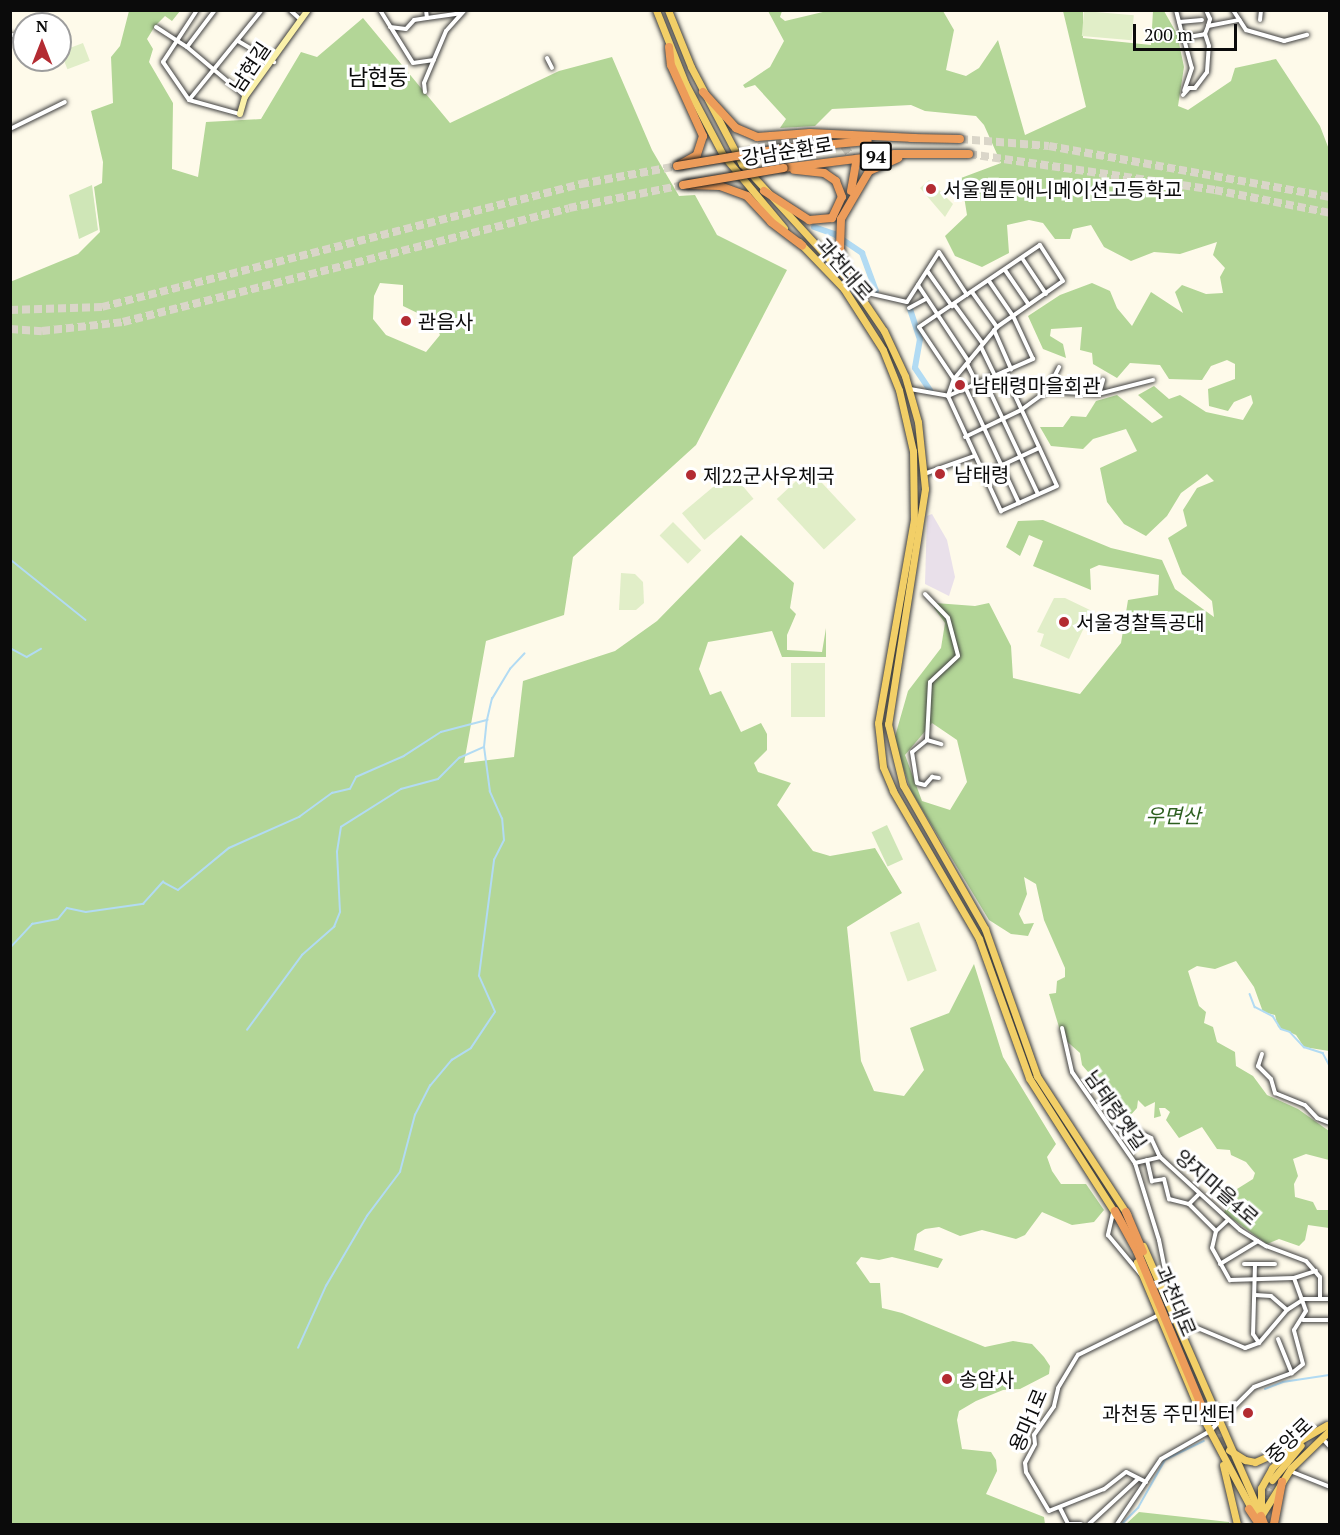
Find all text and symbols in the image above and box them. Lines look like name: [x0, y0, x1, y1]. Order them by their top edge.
north arrow: [12, 12, 72, 72]
scale bar: [1136, 12, 1240, 50]
text: N: [36, 15, 48, 37]
text: 200 m: [1144, 22, 1193, 46]
street label: 남현길: [225, 37, 275, 97]
district label: 남현동: [348, 64, 408, 90]
street label: 강남순환로: [740, 132, 834, 170]
road number: 94: [860, 141, 892, 171]
place label: 서울웹툰애니메이션고등학교: [943, 177, 1182, 201]
marker: 서울웹툰애니메이션고등학교: [924, 182, 938, 196]
street label: 과천대로: [812, 233, 878, 305]
place label: 관음사: [418, 309, 473, 333]
marker: 관음사: [399, 314, 413, 328]
place label: 남태령마을회관: [972, 373, 1101, 397]
marker: 남태령마을회관: [953, 378, 967, 392]
place label: 남태령: [954, 462, 1009, 486]
place label: 제22군사우체국: [703, 463, 835, 487]
marker: 남태령: [931, 465, 949, 483]
marker: 제22군사우체국: [684, 468, 698, 482]
place label: 서울경찰특공대: [1076, 610, 1205, 634]
marker: 서울경찰특공대: [1057, 615, 1071, 629]
park label: 우면산: [1145, 803, 1201, 827]
street label: 남태령옛길: [1080, 1065, 1152, 1155]
street label: 양지마을4로: [1170, 1144, 1264, 1230]
street label: 과천대로: [1151, 1262, 1201, 1340]
place label: 송암사: [959, 1367, 1014, 1391]
marker: 송암사: [940, 1372, 954, 1386]
street label: 용마1로: [1004, 1385, 1052, 1455]
place label: 과천동 주민센터: [1102, 1401, 1236, 1425]
marker: 과천동 주민센터: [1241, 1406, 1255, 1420]
street label: 중앙로: [1261, 1412, 1317, 1468]

